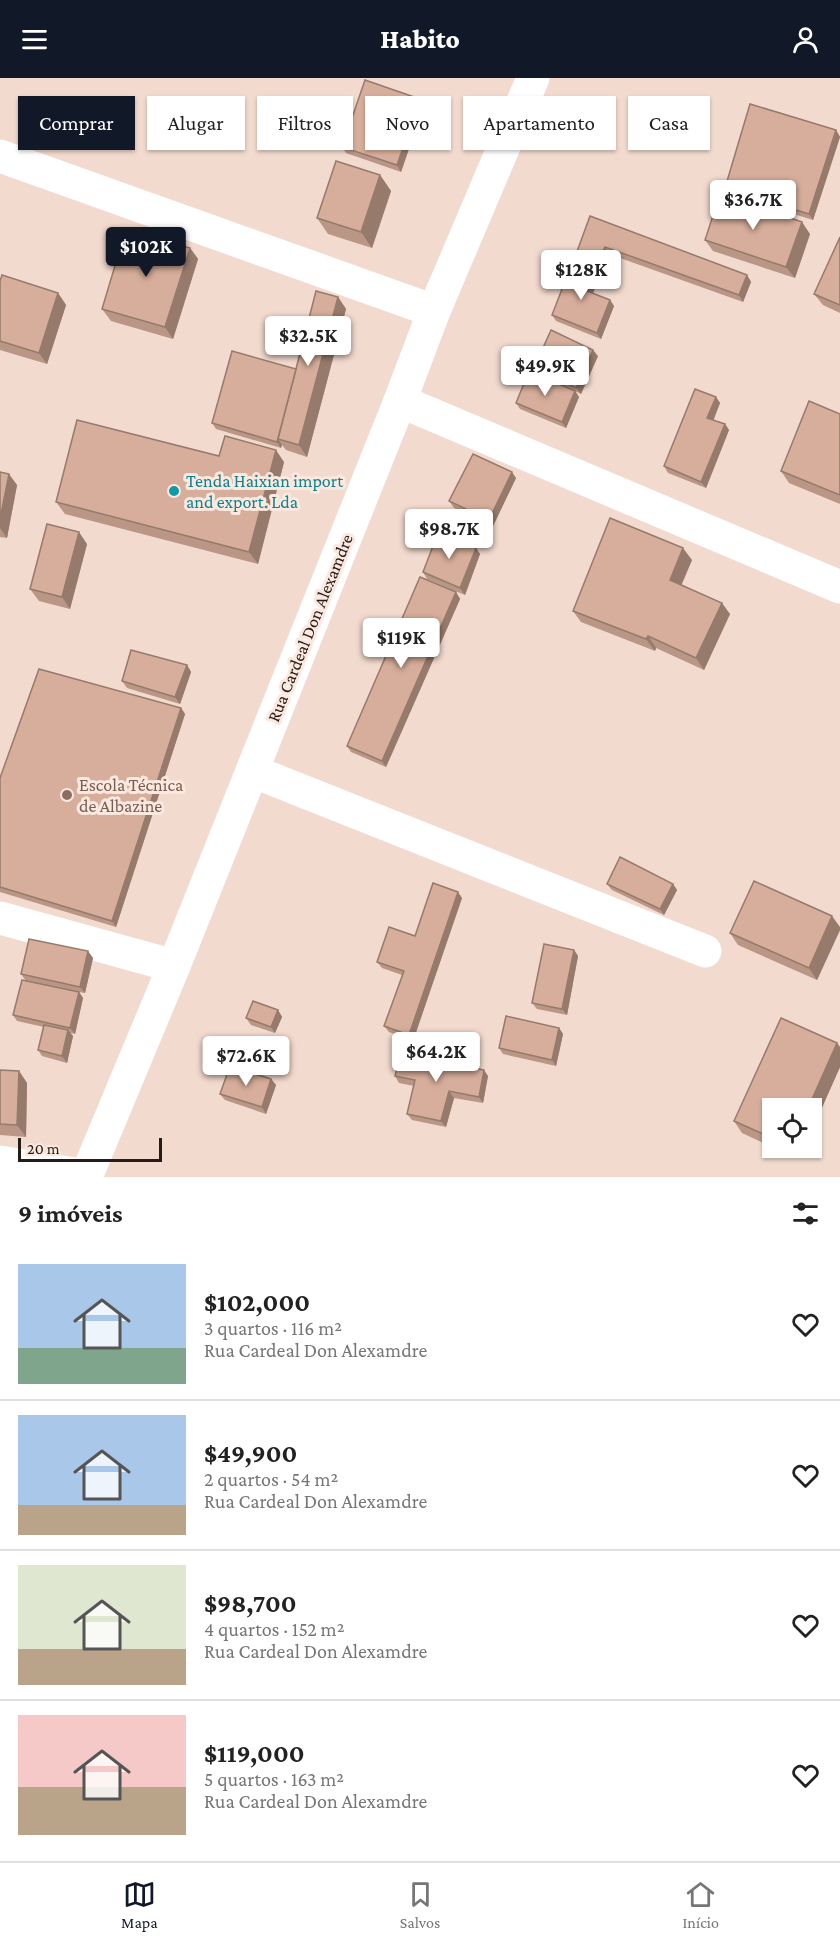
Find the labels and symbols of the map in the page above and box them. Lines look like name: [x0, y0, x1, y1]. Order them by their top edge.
pin: $36.7K: [704, 180, 802, 231]
pin: $102K: [104, 227, 188, 278]
pin: $128K: [539, 250, 623, 301]
pin: $32.5K: [259, 316, 357, 367]
pin: $49.9K: [496, 346, 594, 397]
place label: Tenda Haixian import and export. Lda: [186, 471, 344, 512]
marker: Tenda Haixian import and export. Lda: [167, 484, 181, 498]
pin: $98.7K: [400, 509, 498, 560]
street label: Rua Cardeal Don Alexamdre: [263, 531, 357, 725]
pin: $119K: [359, 618, 443, 669]
place label: Escola Técnica de Albazine: [79, 775, 183, 816]
marker: Escola Técnica de Albazine: [60, 788, 74, 802]
pin: $64.2K: [387, 1032, 485, 1083]
pin: $72.6K: [197, 1036, 295, 1087]
scale bar: [18, 1135, 162, 1162]

